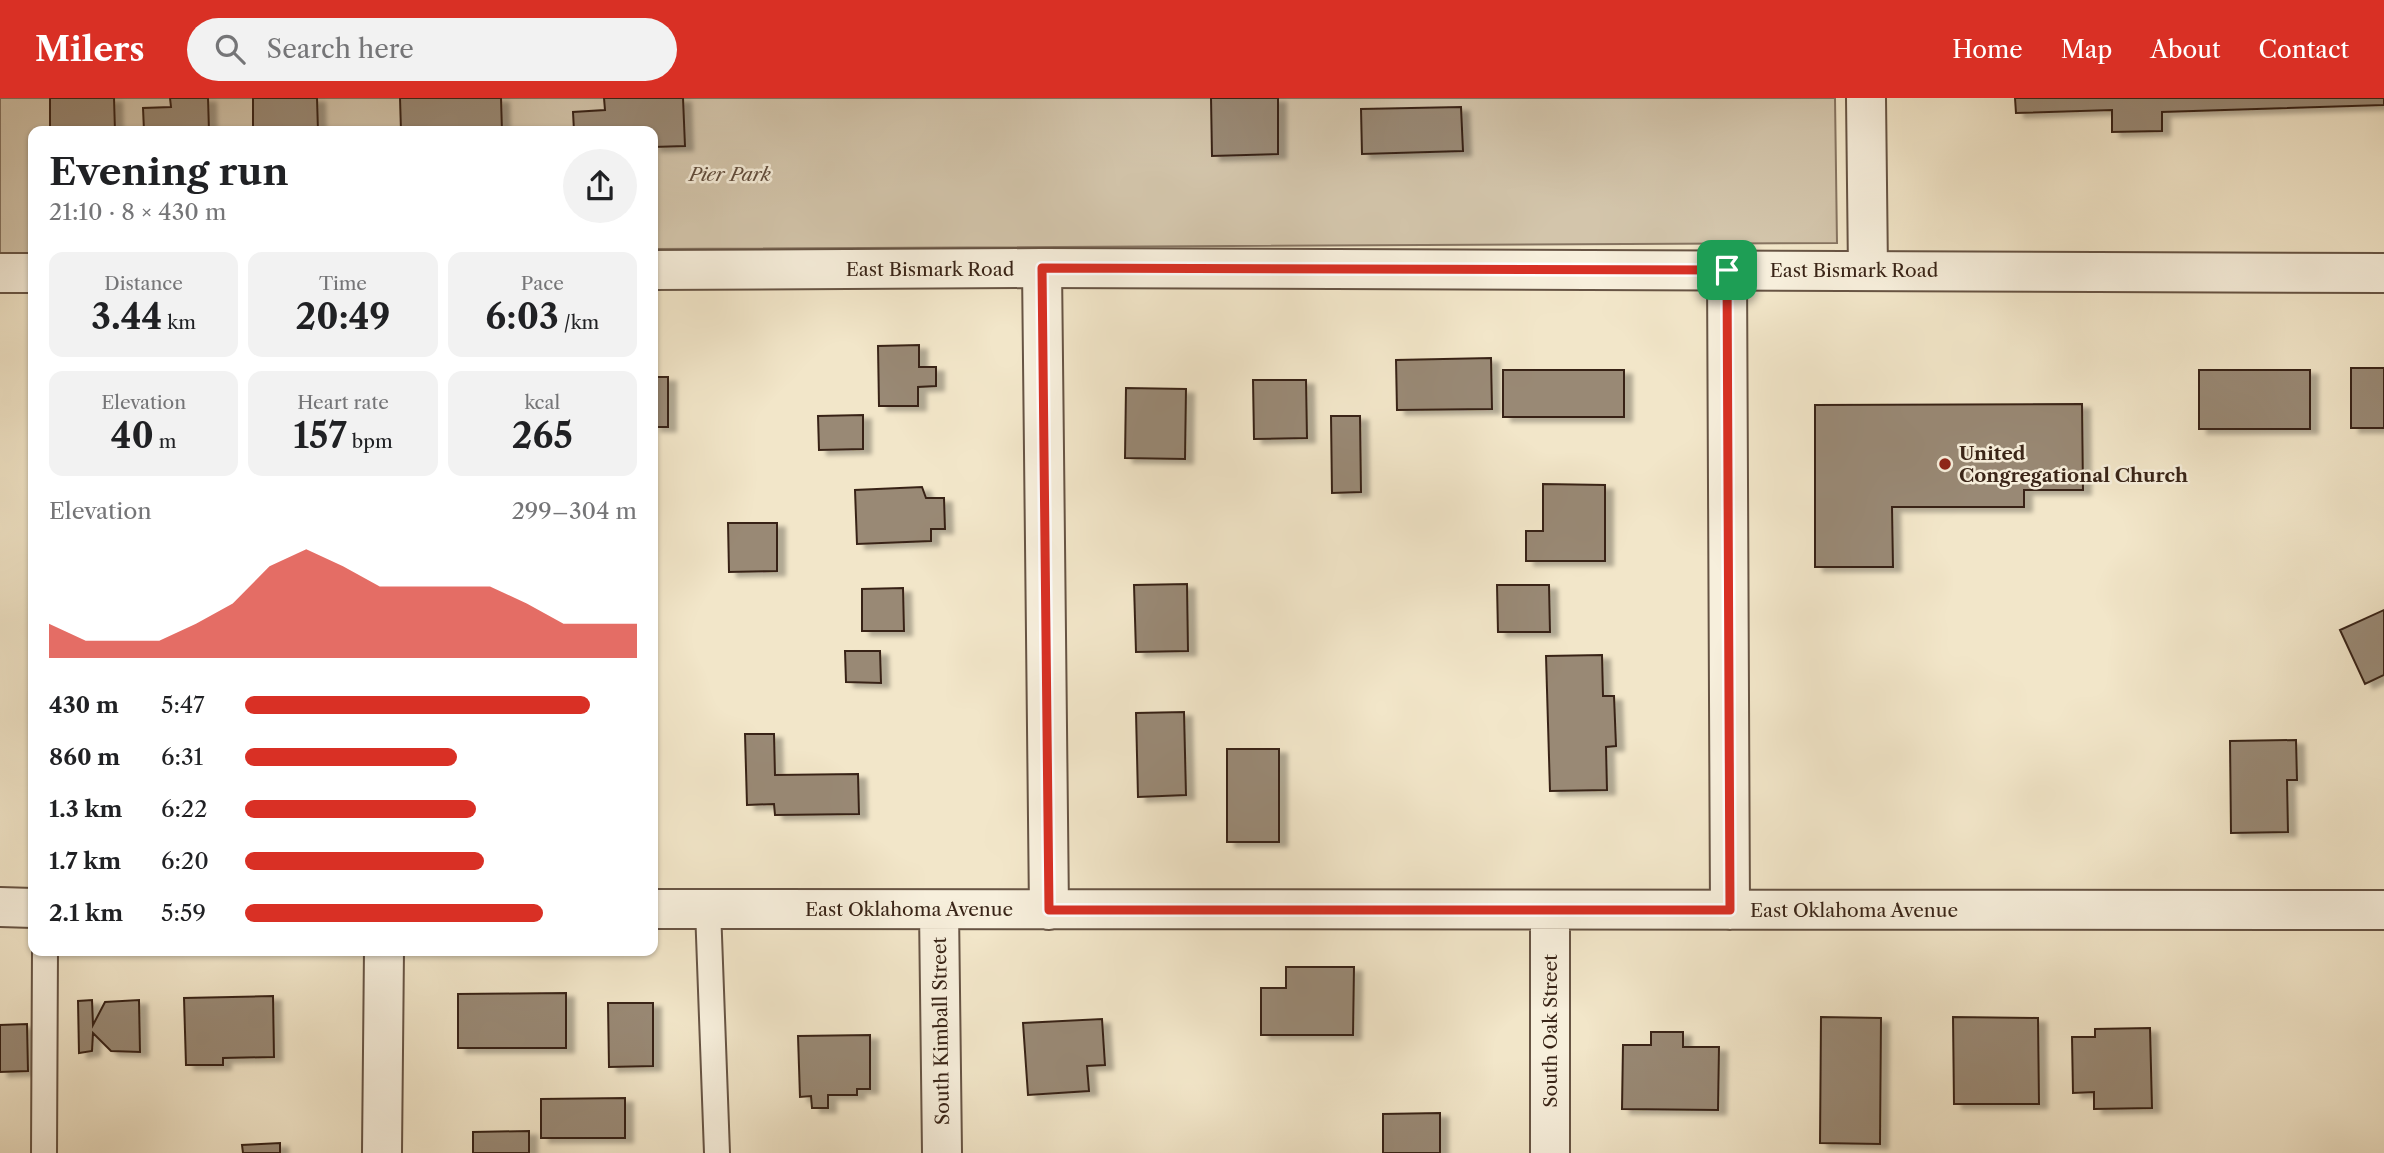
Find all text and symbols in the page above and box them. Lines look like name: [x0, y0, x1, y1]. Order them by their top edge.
search box: [187, 18, 677, 81]
text: Milers: [35, 29, 145, 70]
icon: search: [211, 30, 249, 68]
text: Search here: [267, 33, 414, 65]
text: Home: [1952, 35, 2023, 64]
text: Map: [2061, 35, 2112, 64]
text: About: [2150, 35, 2221, 64]
text: Contact: [2259, 35, 2349, 64]
text: Evening run: [49, 148, 289, 195]
button: share: [563, 149, 637, 223]
park label: Pier Park: [687, 163, 771, 186]
text: 21:10 · 8 × 430 m: [49, 198, 226, 226]
pin: [1697, 240, 1757, 300]
icon: arrive: [1708, 251, 1746, 289]
street label: East Bismark Road: [846, 258, 1015, 281]
street label: East Bismark Road: [1770, 259, 1939, 282]
text: Distance: [104, 272, 183, 295]
text: Time: [319, 272, 367, 295]
text: Pace: [521, 272, 564, 295]
text: 3.44: [91, 295, 162, 338]
text: 20:49: [296, 295, 390, 338]
text: 6:03: [485, 295, 559, 338]
text: km: [162, 311, 196, 334]
text: /km: [559, 311, 599, 334]
text: Elevation: [101, 391, 186, 414]
text: Heart rate: [297, 391, 389, 414]
text: kcal: [524, 391, 560, 414]
text: 40: [111, 414, 154, 457]
text: 157: [293, 414, 347, 457]
text: 265: [512, 414, 573, 457]
text: m: [154, 430, 177, 453]
text: bpm: [347, 430, 393, 453]
place label: United Congregational Church: [1959, 442, 2188, 487]
marker: United Congregational Church: [1937, 456, 1953, 472]
text: Elevation: [49, 497, 152, 525]
text: 299–304 m: [512, 497, 637, 525]
text: 430 m: [49, 691, 119, 719]
text: 5:47: [161, 691, 205, 719]
text: 860 m: [49, 743, 120, 771]
text: 6:31: [161, 743, 203, 771]
text: 1.3 km: [49, 795, 123, 823]
text: 6:22: [161, 795, 207, 823]
text: 1.7 km: [49, 847, 121, 875]
text: 6:20: [161, 847, 209, 875]
street label: East Oklahoma Avenue: [805, 898, 1013, 921]
text: 2.1 km: [49, 899, 123, 927]
text: 5:59: [161, 899, 206, 927]
street label: East Oklahoma Avenue: [1750, 899, 1958, 922]
street label: South Kimball Street: [928, 936, 954, 1125]
street label: South Oak Street: [1539, 954, 1562, 1108]

